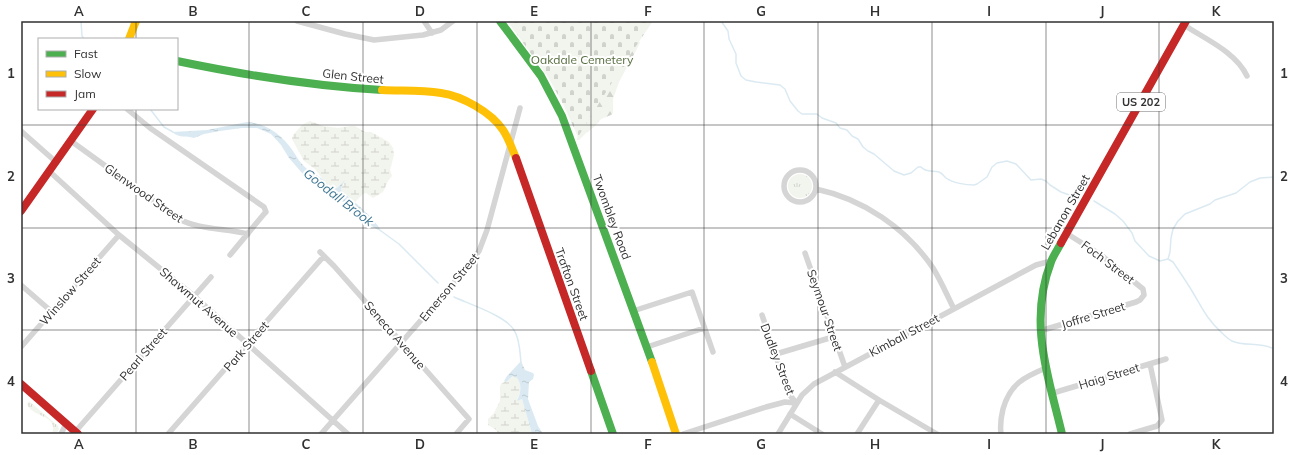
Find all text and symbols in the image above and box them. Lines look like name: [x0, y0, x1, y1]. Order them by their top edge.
text: A: [74, 3, 84, 19]
text: B: [189, 3, 198, 19]
text: C: [302, 3, 311, 19]
text: D: [415, 3, 425, 19]
text: E: [530, 3, 538, 19]
text: F: [644, 3, 652, 19]
text: G: [756, 3, 766, 19]
text: H: [870, 3, 880, 19]
text: I: [987, 3, 991, 19]
text: J: [1100, 3, 1104, 19]
text: K: [1212, 3, 1222, 19]
legend: [38, 38, 178, 110]
text: Fast: [74, 46, 98, 61]
park label: Oakdale Cemetery: [531, 52, 634, 67]
text: 1: [7, 65, 15, 81]
street label: Glen Street: [322, 65, 384, 87]
text: 1: [1280, 65, 1288, 81]
text: Slow: [74, 66, 102, 81]
text: Jam: [74, 86, 96, 101]
road number: US 202: [1117, 93, 1165, 111]
street label: Glenwood Street: [102, 160, 186, 226]
water label: Goodall Brook: [301, 165, 377, 230]
text: 2: [7, 168, 15, 184]
text: 2: [1280, 168, 1288, 184]
street label: Twombley Road: [590, 172, 634, 262]
street label: Lebanon Street: [1037, 172, 1093, 252]
street label: Foch Street: [1078, 237, 1138, 287]
street label: Trafton Street: [552, 246, 592, 322]
street label: Emerson Street: [416, 250, 482, 324]
street label: Winslow Street: [36, 254, 104, 328]
street label: Shawmut Avenue: [157, 264, 241, 340]
street label: Seymour Street: [804, 267, 846, 353]
text: 3: [7, 270, 15, 286]
text: 3: [1280, 270, 1288, 286]
street label: Seneca Avenue: [361, 298, 429, 372]
street label: Joffre Street: [1059, 298, 1127, 332]
street label: Kimball Street: [866, 310, 942, 360]
street label: Park Street: [220, 318, 272, 374]
street label: Dudley Street: [758, 321, 798, 397]
street label: Pearl Street: [116, 325, 170, 383]
street label: Haig Street: [1077, 360, 1141, 392]
text: 4: [7, 373, 15, 389]
text: 4: [1280, 373, 1288, 389]
text: A: [74, 436, 84, 452]
text: B: [189, 436, 198, 452]
text: C: [302, 436, 311, 452]
text: D: [415, 436, 425, 452]
text: E: [530, 436, 538, 452]
text: F: [644, 436, 652, 452]
text: G: [756, 436, 766, 452]
text: H: [870, 436, 880, 452]
text: I: [987, 436, 991, 452]
text: J: [1100, 436, 1104, 452]
text: K: [1212, 436, 1222, 452]

